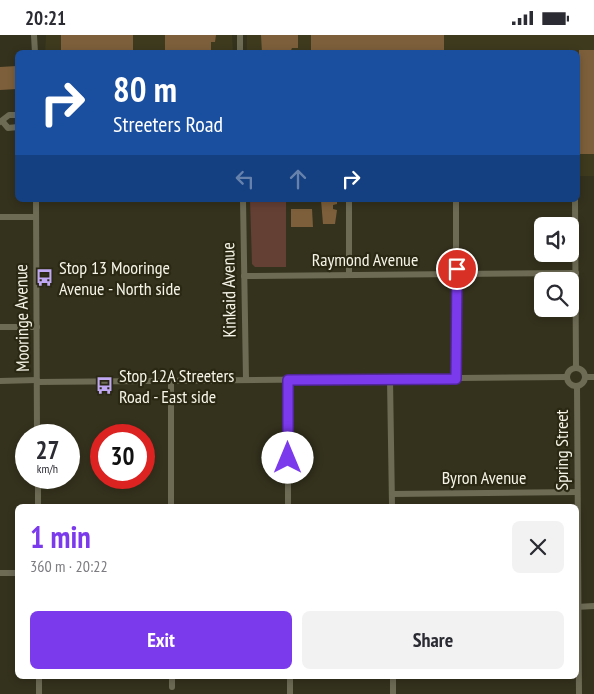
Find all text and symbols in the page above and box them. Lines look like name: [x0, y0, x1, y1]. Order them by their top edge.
text: 20:21: [25, 6, 66, 30]
text: 80 m: [113, 66, 177, 112]
icon: right: [30, 70, 95, 135]
text: Streeters Road: [113, 110, 223, 138]
icon: left: [231, 165, 259, 193]
icon: ahead: [284, 165, 312, 193]
icon: right: [337, 165, 365, 193]
map controls: [534, 217, 579, 317]
button: sound: [534, 217, 579, 262]
street label: Kinkaid Avenue: [216, 242, 241, 338]
street label: Raymond Avenue: [312, 248, 418, 271]
pin: [436, 248, 478, 290]
icon: arrive: [443, 255, 471, 283]
place label: Stop 13 Mooringe Avenue - North side: [59, 256, 181, 300]
street label: Mooringe Avenue: [9, 264, 34, 372]
bus stop icon: Stop 13 Mooringe Avenue - North side: [35, 268, 55, 288]
button: search: [534, 272, 579, 317]
place label: Stop 12A Streeters Road - East side: [119, 364, 234, 408]
bus stop icon: Stop 12A Streeters Road - East side: [95, 376, 115, 396]
street label: Spring Street: [550, 409, 573, 491]
speed limit sign: 30: [90, 424, 155, 489]
position arrow: [261, 431, 313, 483]
text: 27: [36, 434, 59, 466]
text: km/h: [37, 461, 58, 476]
street label: Byron Avenue: [442, 466, 526, 489]
text: 1 min: [30, 517, 91, 556]
button: close: [512, 521, 564, 573]
text: 360 m · 20:22: [30, 556, 108, 576]
button: Exit: [30, 611, 292, 669]
button: Share: [302, 611, 564, 669]

